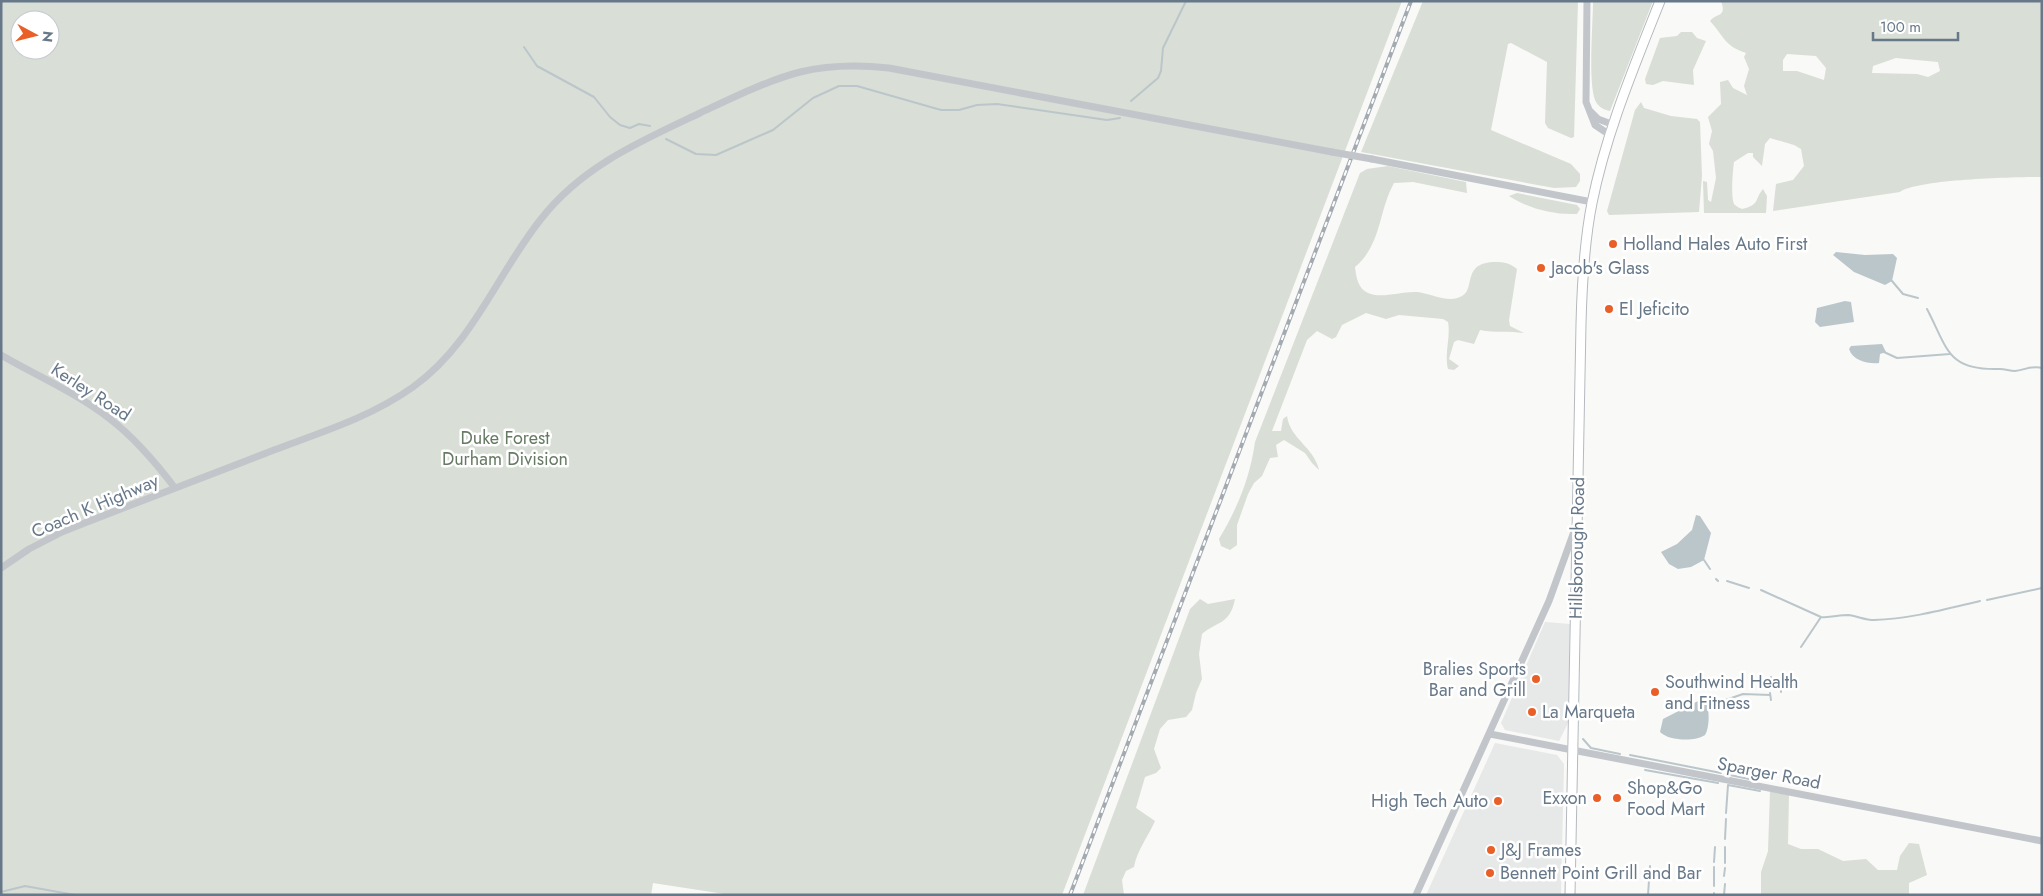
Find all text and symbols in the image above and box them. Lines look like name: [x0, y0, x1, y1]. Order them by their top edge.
north arrow: [10, 10, 60, 60]
scale bar: [1873, 10, 1958, 42]
text: 100 m: [1880, 16, 1921, 38]
text: N: [37, 30, 59, 43]
place label: Holland Hales Auto First: [1623, 231, 1808, 257]
marker: Holland Hales Auto First: [1607, 238, 1619, 250]
place label: Jacob's Glass: [1549, 255, 1649, 281]
marker: Jacob's Glass: [1535, 262, 1547, 274]
place label: El Jeficito: [1619, 296, 1689, 322]
marker: El Jeficito: [1603, 303, 1615, 315]
street label: Kerley Road: [46, 356, 136, 428]
park label: Duke Forest Durham Division: [442, 425, 568, 472]
street label: Coach K Highway: [27, 467, 163, 544]
street label: Hillsborough Road: [1563, 477, 1591, 619]
place label: Bralies Sports Bar and Grill: [1423, 656, 1526, 703]
place label: Southwind Health and Fitness: [1665, 669, 1799, 716]
marker: Bralies Sports Bar and Grill: [1530, 673, 1542, 685]
marker: Southwind Health and Fitness: [1649, 686, 1661, 698]
place label: La Marqueta: [1542, 699, 1635, 725]
marker: La Marqueta: [1526, 706, 1538, 718]
street label: Sparger Road: [1715, 750, 1823, 796]
place label: Shop&Go Food Mart: [1627, 775, 1705, 822]
place label: Exxon: [1542, 785, 1587, 811]
place label: High Tech Auto: [1371, 788, 1488, 814]
marker: Exxon: [1591, 792, 1603, 804]
marker: Shop&Go Food Mart: [1611, 792, 1623, 804]
marker: High Tech Auto: [1492, 795, 1504, 807]
place label: J&J Frames: [1499, 837, 1581, 863]
marker: J&J Frames: [1485, 844, 1497, 856]
place label: Bennett Point Grill and Bar: [1500, 860, 1702, 886]
marker: Bennett Point Grill and Bar: [1484, 867, 1496, 879]

